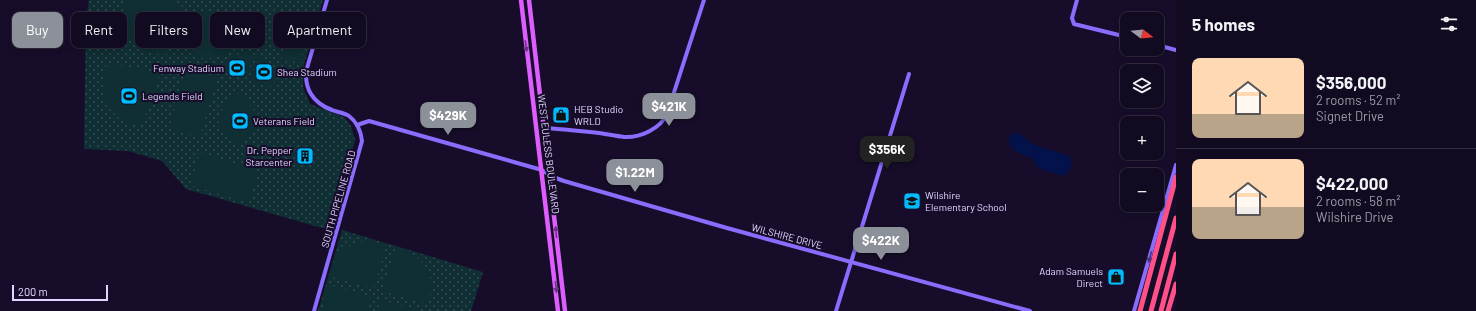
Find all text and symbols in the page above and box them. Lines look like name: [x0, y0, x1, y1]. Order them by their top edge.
chip: Buy: [12, 12, 63, 48]
chip: Rent: [71, 12, 127, 48]
chip: Filters: [135, 12, 202, 48]
chip: New: [210, 12, 265, 48]
chip: Apartment: [273, 12, 366, 48]
north arrow: [1120, 12, 1164, 56]
map controls: [1120, 12, 1164, 212]
icon: filters: [1438, 13, 1460, 35]
text: 5 homes: [1192, 14, 1255, 34]
one-way arrow: [523, 40, 529, 52]
sports icon: Fenway Stadium: [227, 58, 247, 78]
place label: Fenway Stadium: [153, 62, 224, 74]
sports icon: Shea Stadium: [254, 62, 274, 82]
button: layers: [1120, 64, 1164, 108]
place label: Shea Stadium: [277, 66, 337, 78]
text: $356,000: [1316, 72, 1386, 92]
icon: home: [1224, 74, 1272, 122]
sports icon: Legends Field: [119, 86, 139, 106]
place label: Legends Field: [142, 90, 203, 102]
text: 2 rooms · 52 m²: [1316, 92, 1401, 108]
pin: $421K: [641, 93, 697, 127]
street label: WEST EULESS BOULEVARD: [536, 94, 562, 214]
text: $421K: [651, 98, 687, 114]
pin: $429K: [420, 102, 476, 136]
place label: HEB Studio WRLD: [574, 103, 623, 127]
shop icon: HEB Studio WRLD: [551, 105, 571, 125]
text: $429K: [429, 107, 467, 123]
text: Signet Drive: [1316, 108, 1384, 124]
sports icon: Veterans Field: [230, 111, 250, 131]
place label: Veterans Field: [253, 115, 315, 127]
button: +: [1120, 116, 1164, 160]
pin: $356K: [859, 136, 915, 170]
text: $356K: [869, 141, 905, 157]
place label: Dr. Pepper Starcenter: [245, 144, 292, 168]
building icon: Dr. Pepper Starcenter: [295, 146, 315, 166]
street label: SOUTH PIPELINE ROAD: [318, 149, 358, 249]
pin: $1.22M: [602, 159, 668, 193]
text: $1.22M: [615, 164, 655, 180]
button: −: [1120, 168, 1164, 212]
text: $422,000: [1316, 173, 1388, 193]
icon: home: [1224, 175, 1272, 223]
place label: Wilshire Elementary School: [925, 189, 1006, 213]
school or university icon: Wilshire Elementary School: [902, 191, 922, 211]
text: 2 rooms · 58 m²: [1316, 193, 1400, 209]
text: Wilshire Drive: [1316, 209, 1393, 225]
street label: WILSHIRE DRIVE: [750, 221, 824, 251]
one-way arrow: [553, 226, 560, 238]
pin: $422K: [853, 227, 909, 261]
text: $422K: [862, 232, 900, 248]
one-way arrow: [1147, 251, 1153, 263]
place label: Adam Samuels Direct: [1039, 265, 1103, 289]
shop icon: Adam Samuels Direct: [1106, 267, 1126, 287]
one-way arrow: [553, 281, 559, 293]
scale bar: [12, 283, 108, 302]
text: 200 m: [18, 285, 48, 298]

